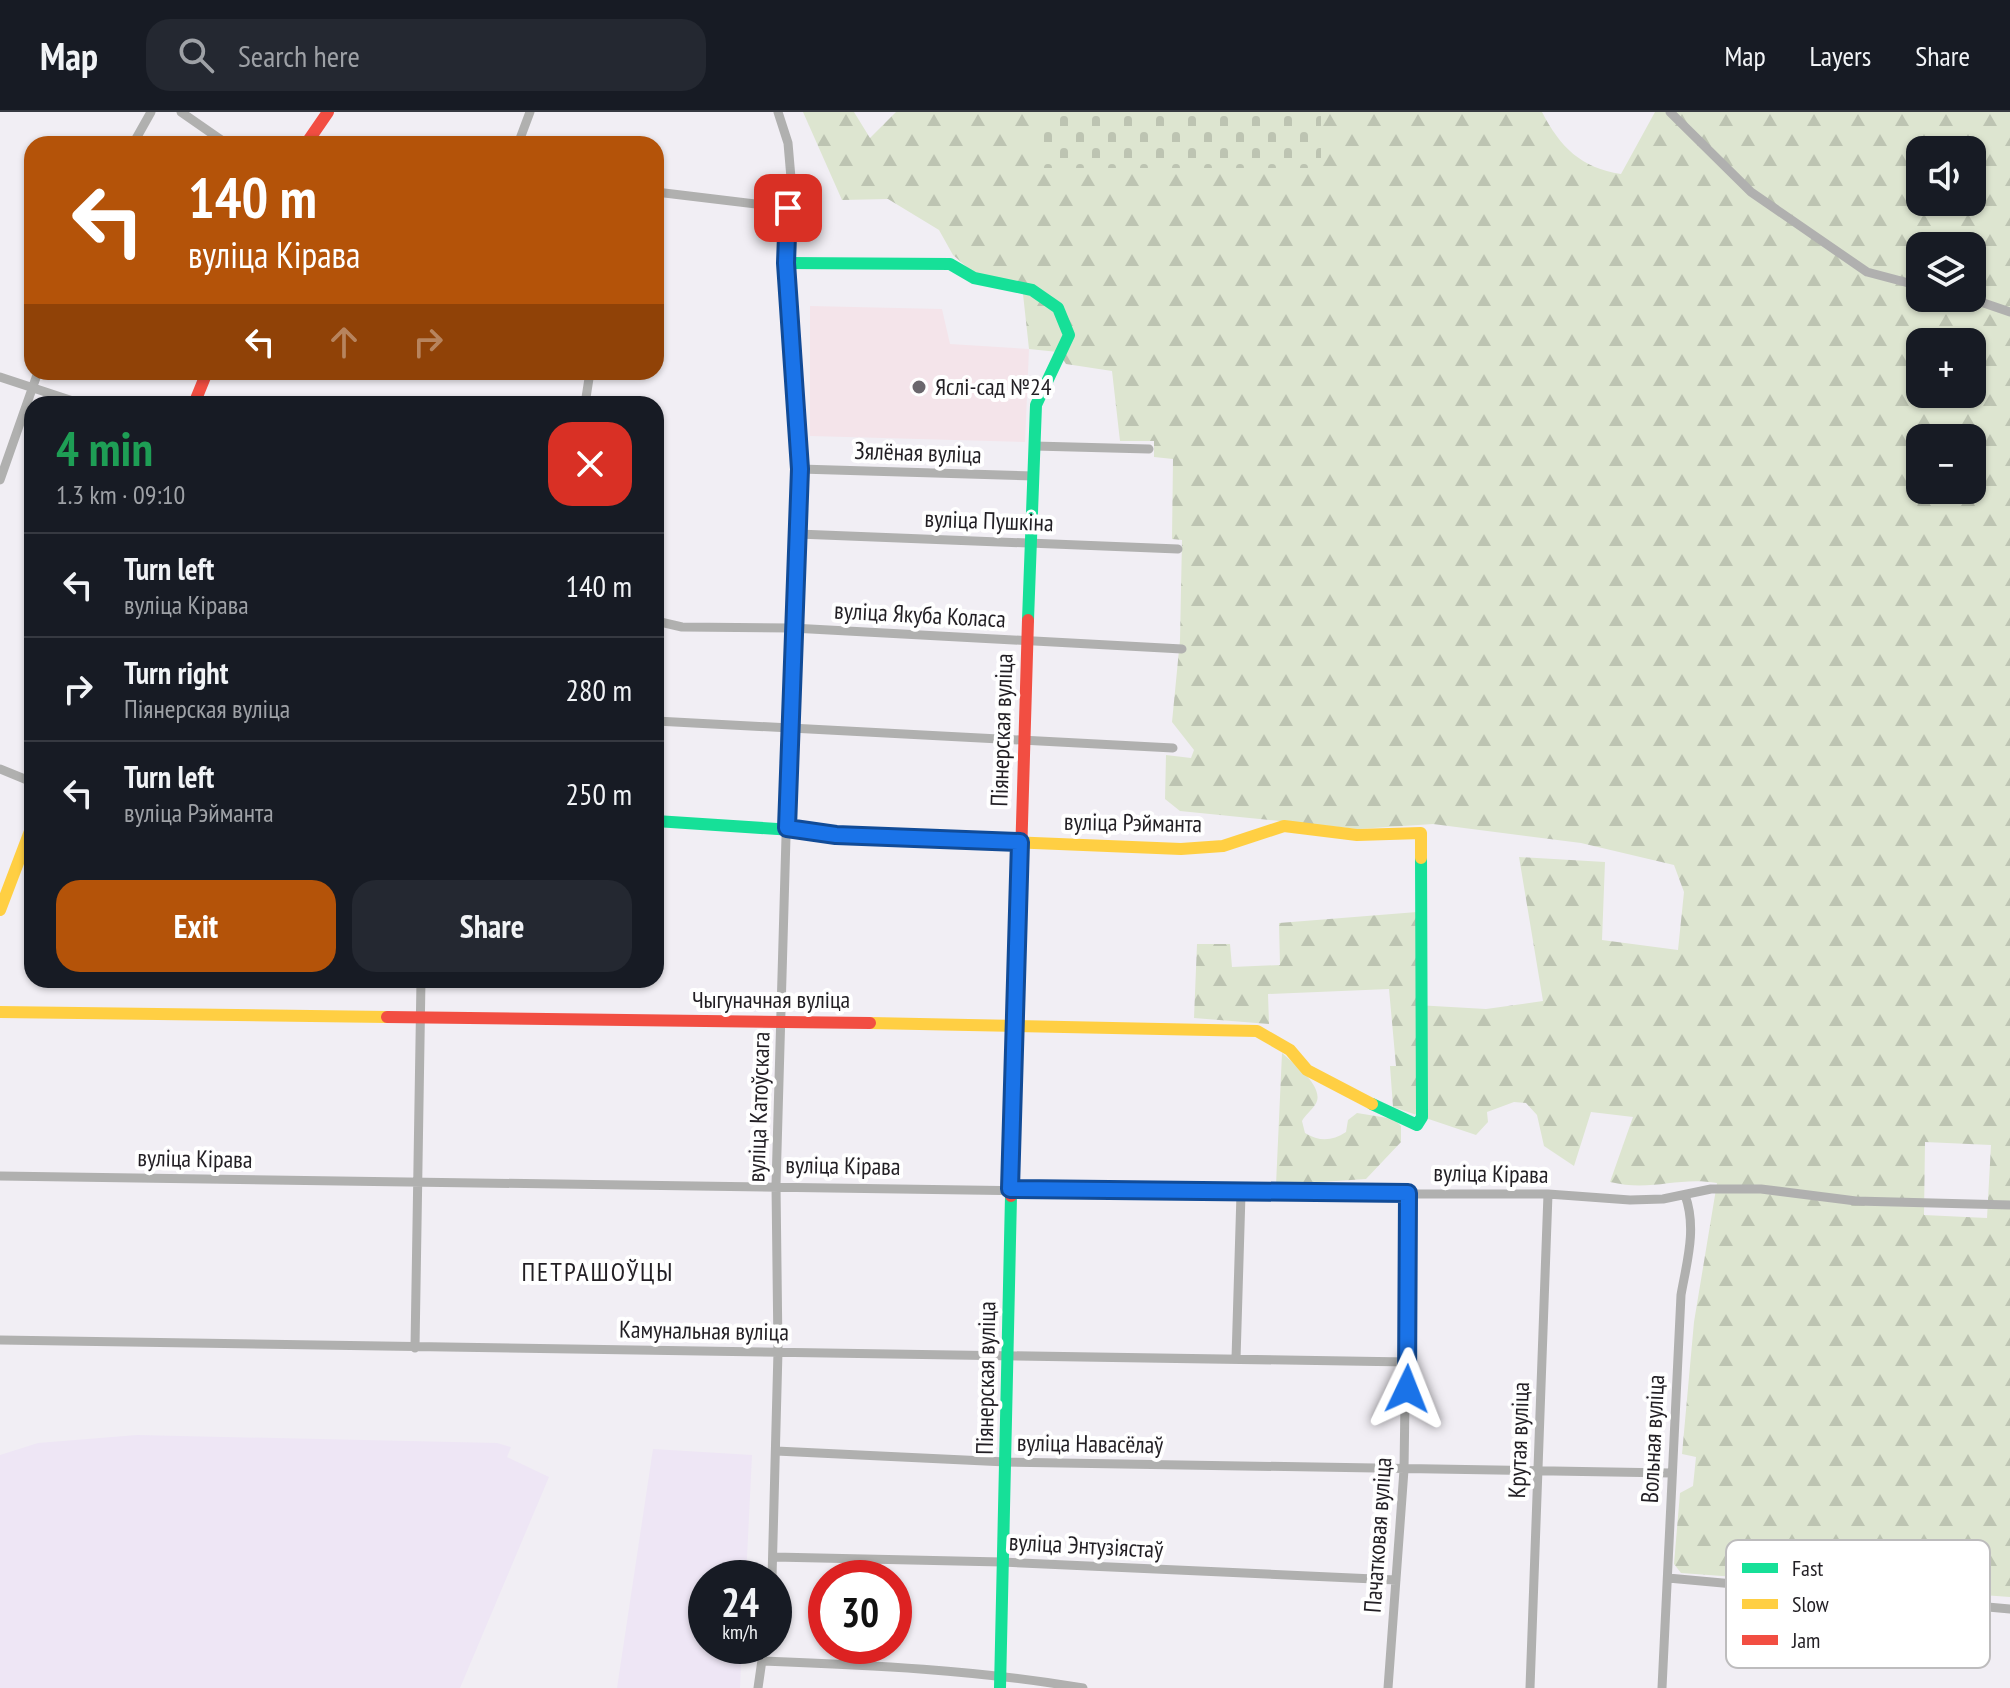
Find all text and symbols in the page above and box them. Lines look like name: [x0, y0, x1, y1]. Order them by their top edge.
search box: [146, 19, 706, 91]
text: Map: [40, 31, 98, 80]
icon: search: [174, 33, 218, 77]
text: Search here: [238, 36, 360, 75]
text: Map: [1724, 37, 1766, 74]
text: Layers: [1810, 37, 1871, 74]
text: Share: [1915, 37, 1970, 74]
map controls: [1906, 136, 1986, 504]
button: sound: [1906, 136, 1986, 216]
text: 140 m: [188, 161, 317, 233]
icon: left: [56, 168, 160, 272]
pin: [754, 174, 822, 242]
icon: arrive: [766, 186, 810, 230]
text: вуліца Кірава: [188, 231, 361, 278]
button: layers: [1906, 232, 1986, 312]
icon: left: [238, 320, 282, 364]
icon: ahead: [322, 320, 366, 364]
icon: right: [406, 320, 450, 364]
button: +: [1906, 328, 1986, 408]
place label: Яслі-сад №24: [935, 371, 1052, 402]
marker: Яслі-сад №24: [910, 378, 928, 396]
text: 4 min: [56, 417, 153, 479]
button: close: [548, 422, 632, 506]
button: −: [1906, 424, 1986, 504]
street label: Зялёная вуліца: [854, 435, 982, 470]
text: 1.3 km · 09:10: [56, 478, 185, 511]
street label: вуліца Пушкіна: [924, 503, 1054, 538]
text: Turn left: [124, 549, 214, 588]
icon: left: [56, 563, 100, 607]
text: 140 m: [566, 566, 632, 605]
text: вуліца Кірава: [124, 588, 249, 621]
street label: вуліца Якуба Коласа: [834, 595, 1007, 634]
text: Turn right: [124, 653, 228, 692]
street label: Піянерская вуліца: [983, 653, 1020, 807]
icon: right: [56, 667, 100, 711]
text: 280 m: [566, 670, 632, 709]
text: Піянерская вуліца: [124, 692, 290, 725]
text: Turn left: [124, 757, 214, 796]
icon: left: [56, 771, 100, 815]
text: 250 m: [566, 774, 632, 813]
text: вуліца Рэйманта: [124, 796, 274, 829]
street label: вуліца Рэйманта: [1064, 806, 1202, 839]
button: Exit: [56, 880, 336, 972]
button: Share: [352, 880, 632, 972]
street label: Чыгуначная вуліца: [692, 984, 850, 1015]
street label: вуліца Катоўскага: [740, 1031, 777, 1183]
street label: вуліца Кірава: [137, 1142, 253, 1175]
street label: вуліца Кірава: [785, 1149, 901, 1182]
street label: вуліца Кірава: [1433, 1157, 1549, 1190]
district label: ПЕТРАШОЎЦЫ: [521, 1255, 675, 1288]
street label: Піянерская вуліца: [969, 1301, 1002, 1455]
street label: Камунальная вуліца: [619, 1314, 789, 1347]
position arrow: [1365, 1347, 1449, 1431]
street label: Вольная вуліца: [1634, 1374, 1671, 1504]
street label: Крутая вуліца: [1501, 1381, 1536, 1499]
street label: вуліца Навасёлаў: [1017, 1427, 1163, 1460]
street label: Пачатковая вуліца: [1357, 1456, 1398, 1614]
street label: вуліца Энтузіястаў: [1008, 1526, 1164, 1565]
legend: [1726, 1540, 1990, 1668]
text: Fast: [1792, 1554, 1823, 1582]
speed limit sign: 30: [808, 1560, 912, 1664]
text: 24: [721, 1576, 759, 1628]
text: Slow: [1792, 1590, 1829, 1618]
text: km/h: [722, 1619, 758, 1645]
text: Jam: [1791, 1626, 1820, 1654]

